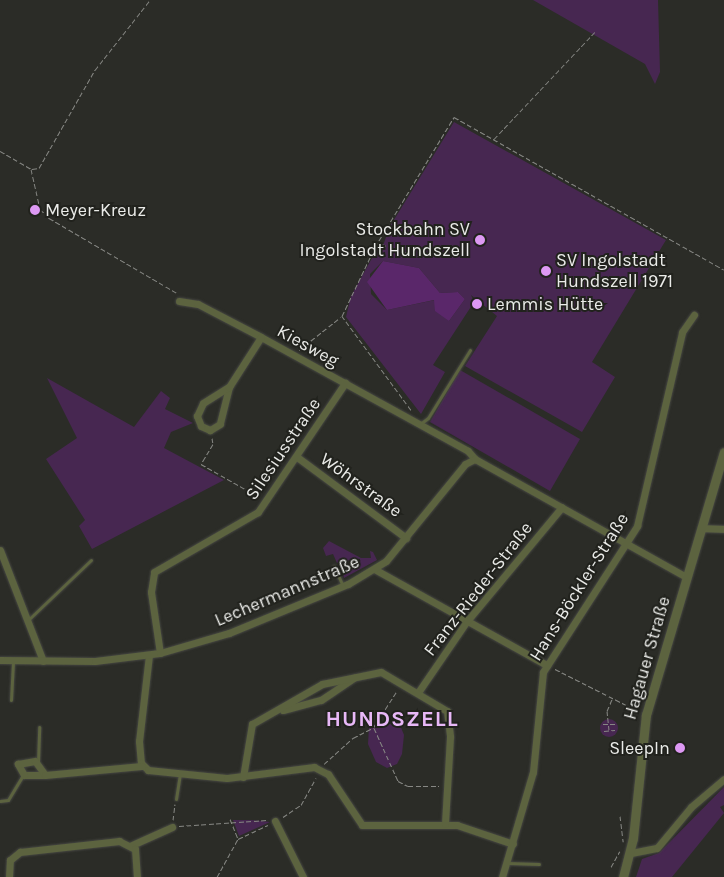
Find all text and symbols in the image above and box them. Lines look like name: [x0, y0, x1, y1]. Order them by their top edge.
place label: Meyer-Kreuz: [45, 199, 146, 221]
marker: Meyer-Kreuz: [29, 204, 41, 216]
place label: Stockbahn SV Ingolstadt Hundszell: [299, 219, 470, 262]
marker: Stockbahn SV Ingolstadt Hundszell: [474, 234, 486, 246]
place label: SV Ingolstadt Hundszell 1971: [556, 250, 673, 292]
marker: SV Ingolstadt Hundszell 1971: [540, 265, 552, 277]
place label: Lemmis Hütte: [487, 293, 603, 315]
marker: Lemmis Hütte: [471, 298, 483, 310]
street label: Kiesweg: [273, 320, 343, 372]
street label: Silesiusstraße: [241, 394, 325, 504]
street label: Wöhrstraße: [316, 448, 406, 522]
street label: Hans-Böckler-Straße: [525, 509, 633, 665]
street label: Franz-Rieder-Straße: [419, 518, 537, 660]
street label: Lechermannstraße: [211, 551, 363, 631]
street label: Hagauer Straße: [619, 594, 675, 722]
district label: HUNDSZELL: [324, 707, 460, 733]
place label: SleepIn: [609, 737, 670, 759]
marker: SleepIn: [674, 742, 686, 754]

